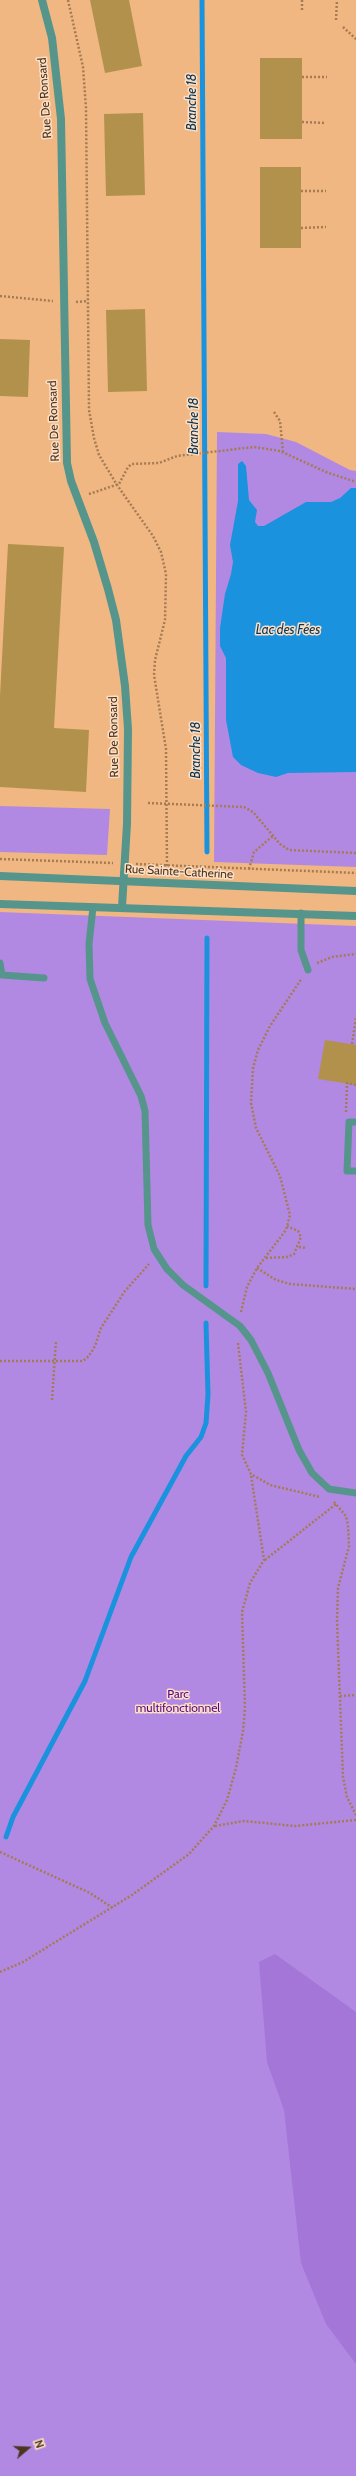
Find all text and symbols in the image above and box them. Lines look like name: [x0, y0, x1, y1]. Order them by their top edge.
street label: Rue De Ronsard: [35, 57, 55, 139]
water label: Branche 18: [184, 73, 200, 131]
street label: Rue De Ronsard: [45, 380, 63, 462]
water label: Branche 18: [186, 397, 202, 455]
water label: Lac des Fées: [256, 622, 320, 638]
street label: Rue De Ronsard: [106, 696, 122, 778]
water label: Branche 18: [188, 721, 204, 779]
street label: Rue Sainte-Catherine: [125, 862, 233, 882]
park label: Parc multifonctionnel: [136, 1687, 220, 1715]
north arrow: [8, 2428, 48, 2468]
text: N: [31, 2438, 47, 2450]

